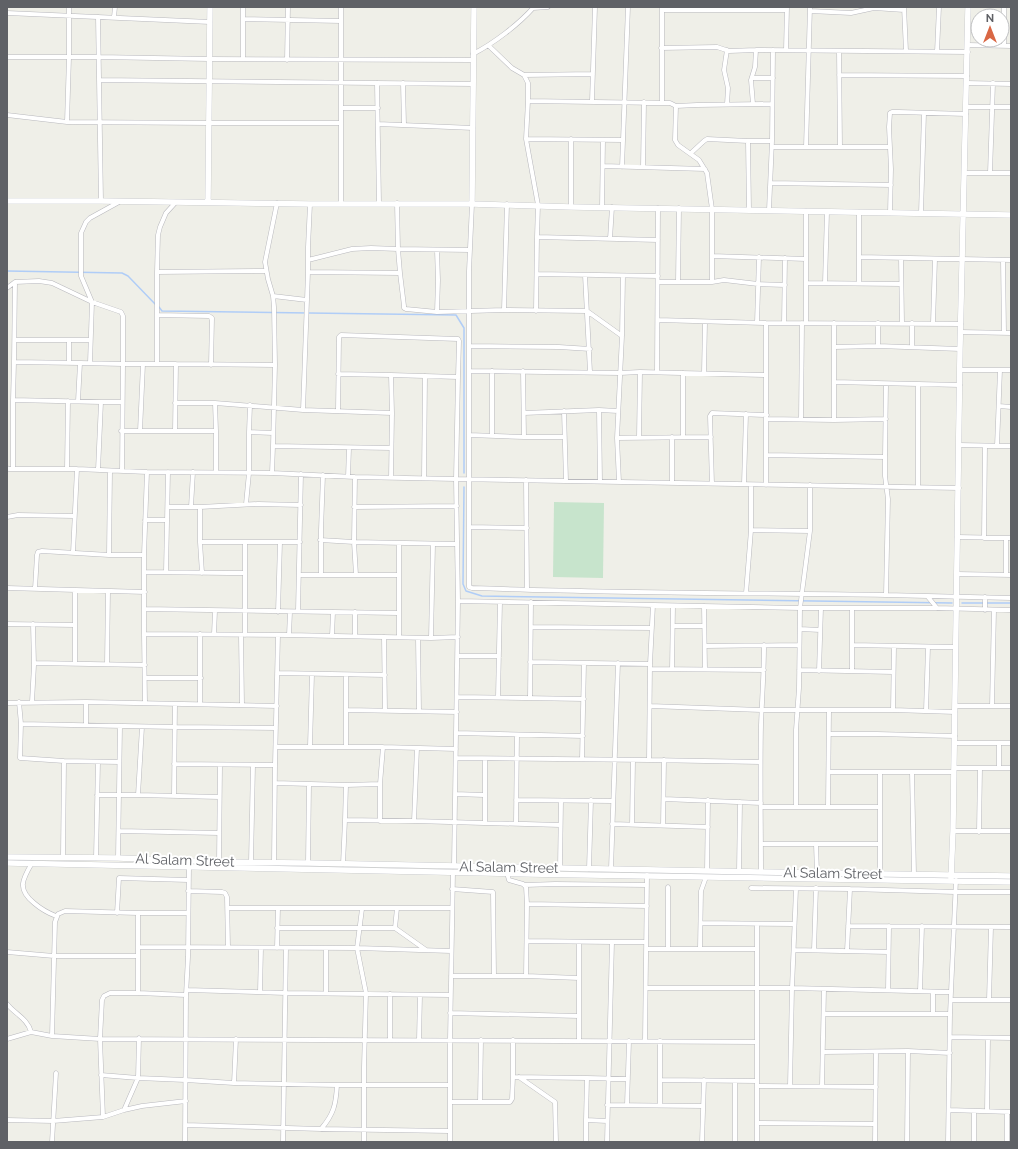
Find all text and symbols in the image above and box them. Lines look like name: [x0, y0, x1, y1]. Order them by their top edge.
north arrow: [970, 8, 1010, 48]
text: N: [986, 12, 994, 25]
street label: Al Salam Street: [135, 850, 235, 870]
street label: Al Salam Street: [459, 858, 559, 876]
street label: Al Salam Street: [783, 864, 883, 882]

